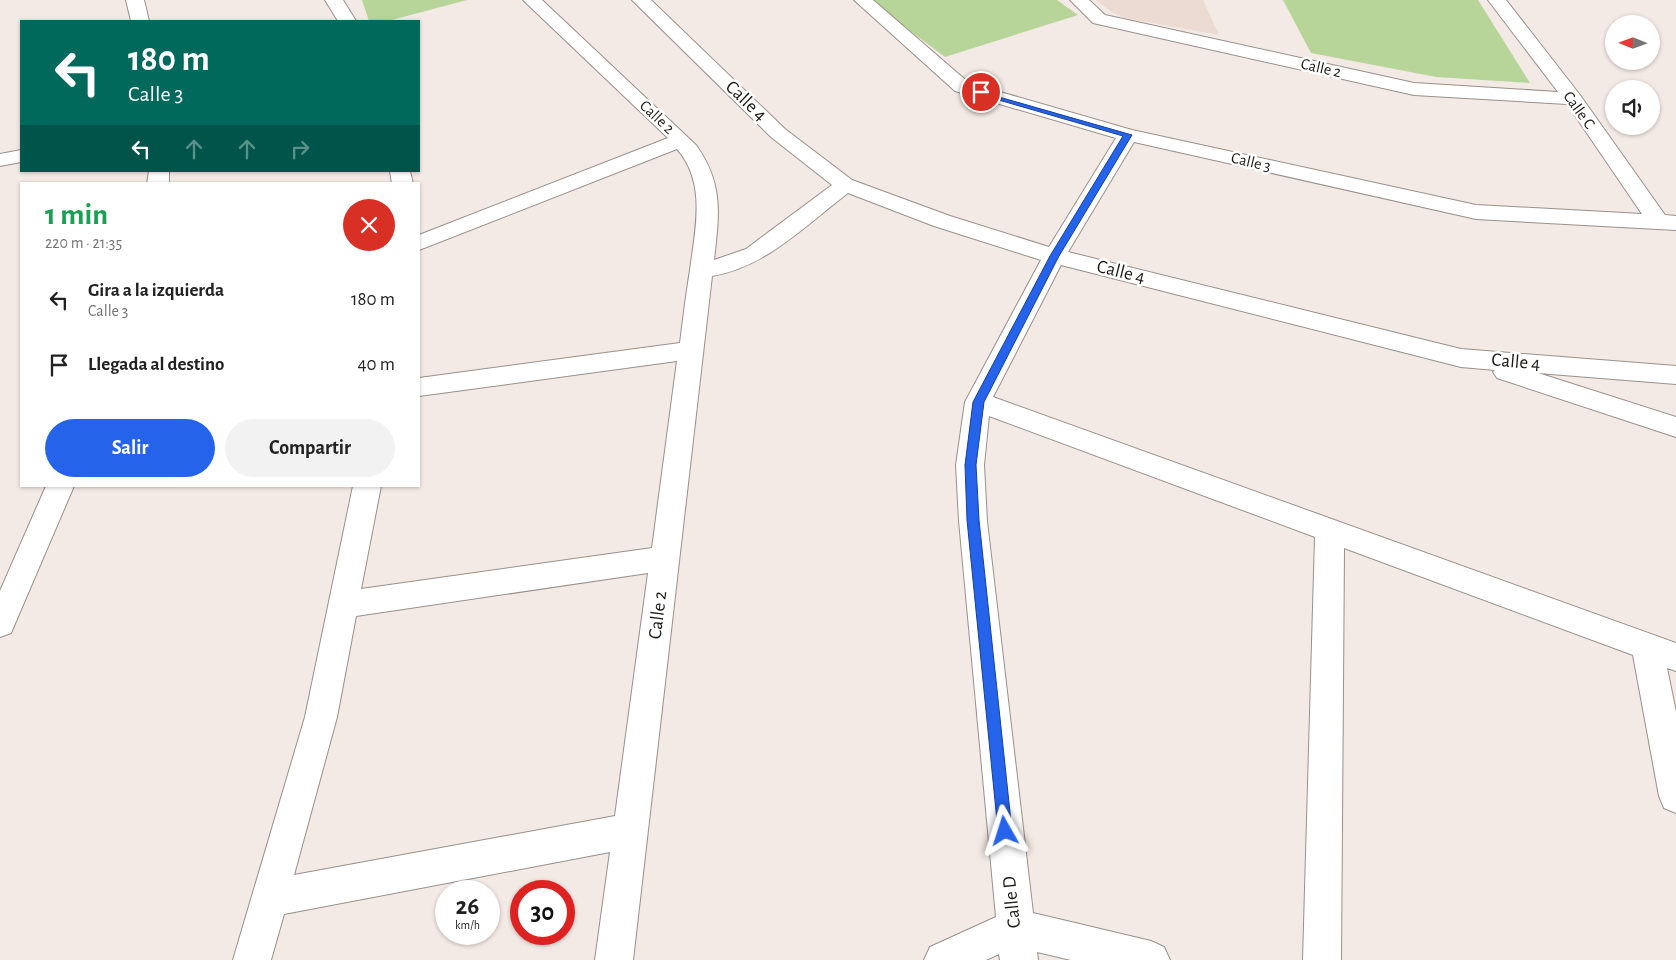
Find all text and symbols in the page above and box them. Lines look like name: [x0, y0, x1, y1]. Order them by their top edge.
north arrow: [1605, 15, 1660, 70]
map controls: [1605, 15, 1660, 135]
icon: left: [45, 40, 110, 105]
text: 180 m: [128, 42, 210, 77]
street label: Calle 2: [1299, 56, 1343, 80]
pin: [960, 71, 1002, 113]
street label: Calle 4: [722, 77, 770, 125]
icon: arrive: [967, 78, 995, 106]
button: sound: [1605, 80, 1660, 135]
text: Calle 3: [128, 83, 183, 105]
street label: Calle C: [1560, 88, 1598, 132]
street label: Calle 2: [637, 97, 677, 137]
icon: left: [127, 135, 155, 163]
icon: ahead: [180, 135, 208, 163]
icon: ahead: [233, 135, 261, 163]
icon: right: [286, 135, 314, 163]
street label: Calle 3: [1230, 150, 1272, 174]
button: close: [343, 199, 395, 251]
text: 1 min: [45, 200, 108, 230]
text: 220 m · 21:35: [45, 235, 122, 251]
street label: Calle 4: [1095, 257, 1147, 287]
text: Gira a la izquierda: [88, 281, 224, 300]
icon: left: [45, 286, 73, 314]
text: 180 m: [351, 290, 395, 309]
text: Calle 3: [88, 303, 128, 319]
street label: Calle 4: [1491, 350, 1541, 374]
icon: arrive: [45, 351, 73, 379]
text: Llegada al destino: [88, 355, 225, 374]
text: 40 m: [357, 355, 395, 374]
button: Salir: [45, 419, 215, 477]
button: Compartir: [225, 419, 395, 477]
street label: Calle 2: [646, 589, 670, 640]
position arrow: [978, 804, 1030, 856]
street label: Calle D: [1000, 875, 1024, 929]
speed limit sign: 30: [510, 880, 575, 945]
text: 26: [456, 894, 479, 919]
text: km/h: [455, 919, 480, 931]

